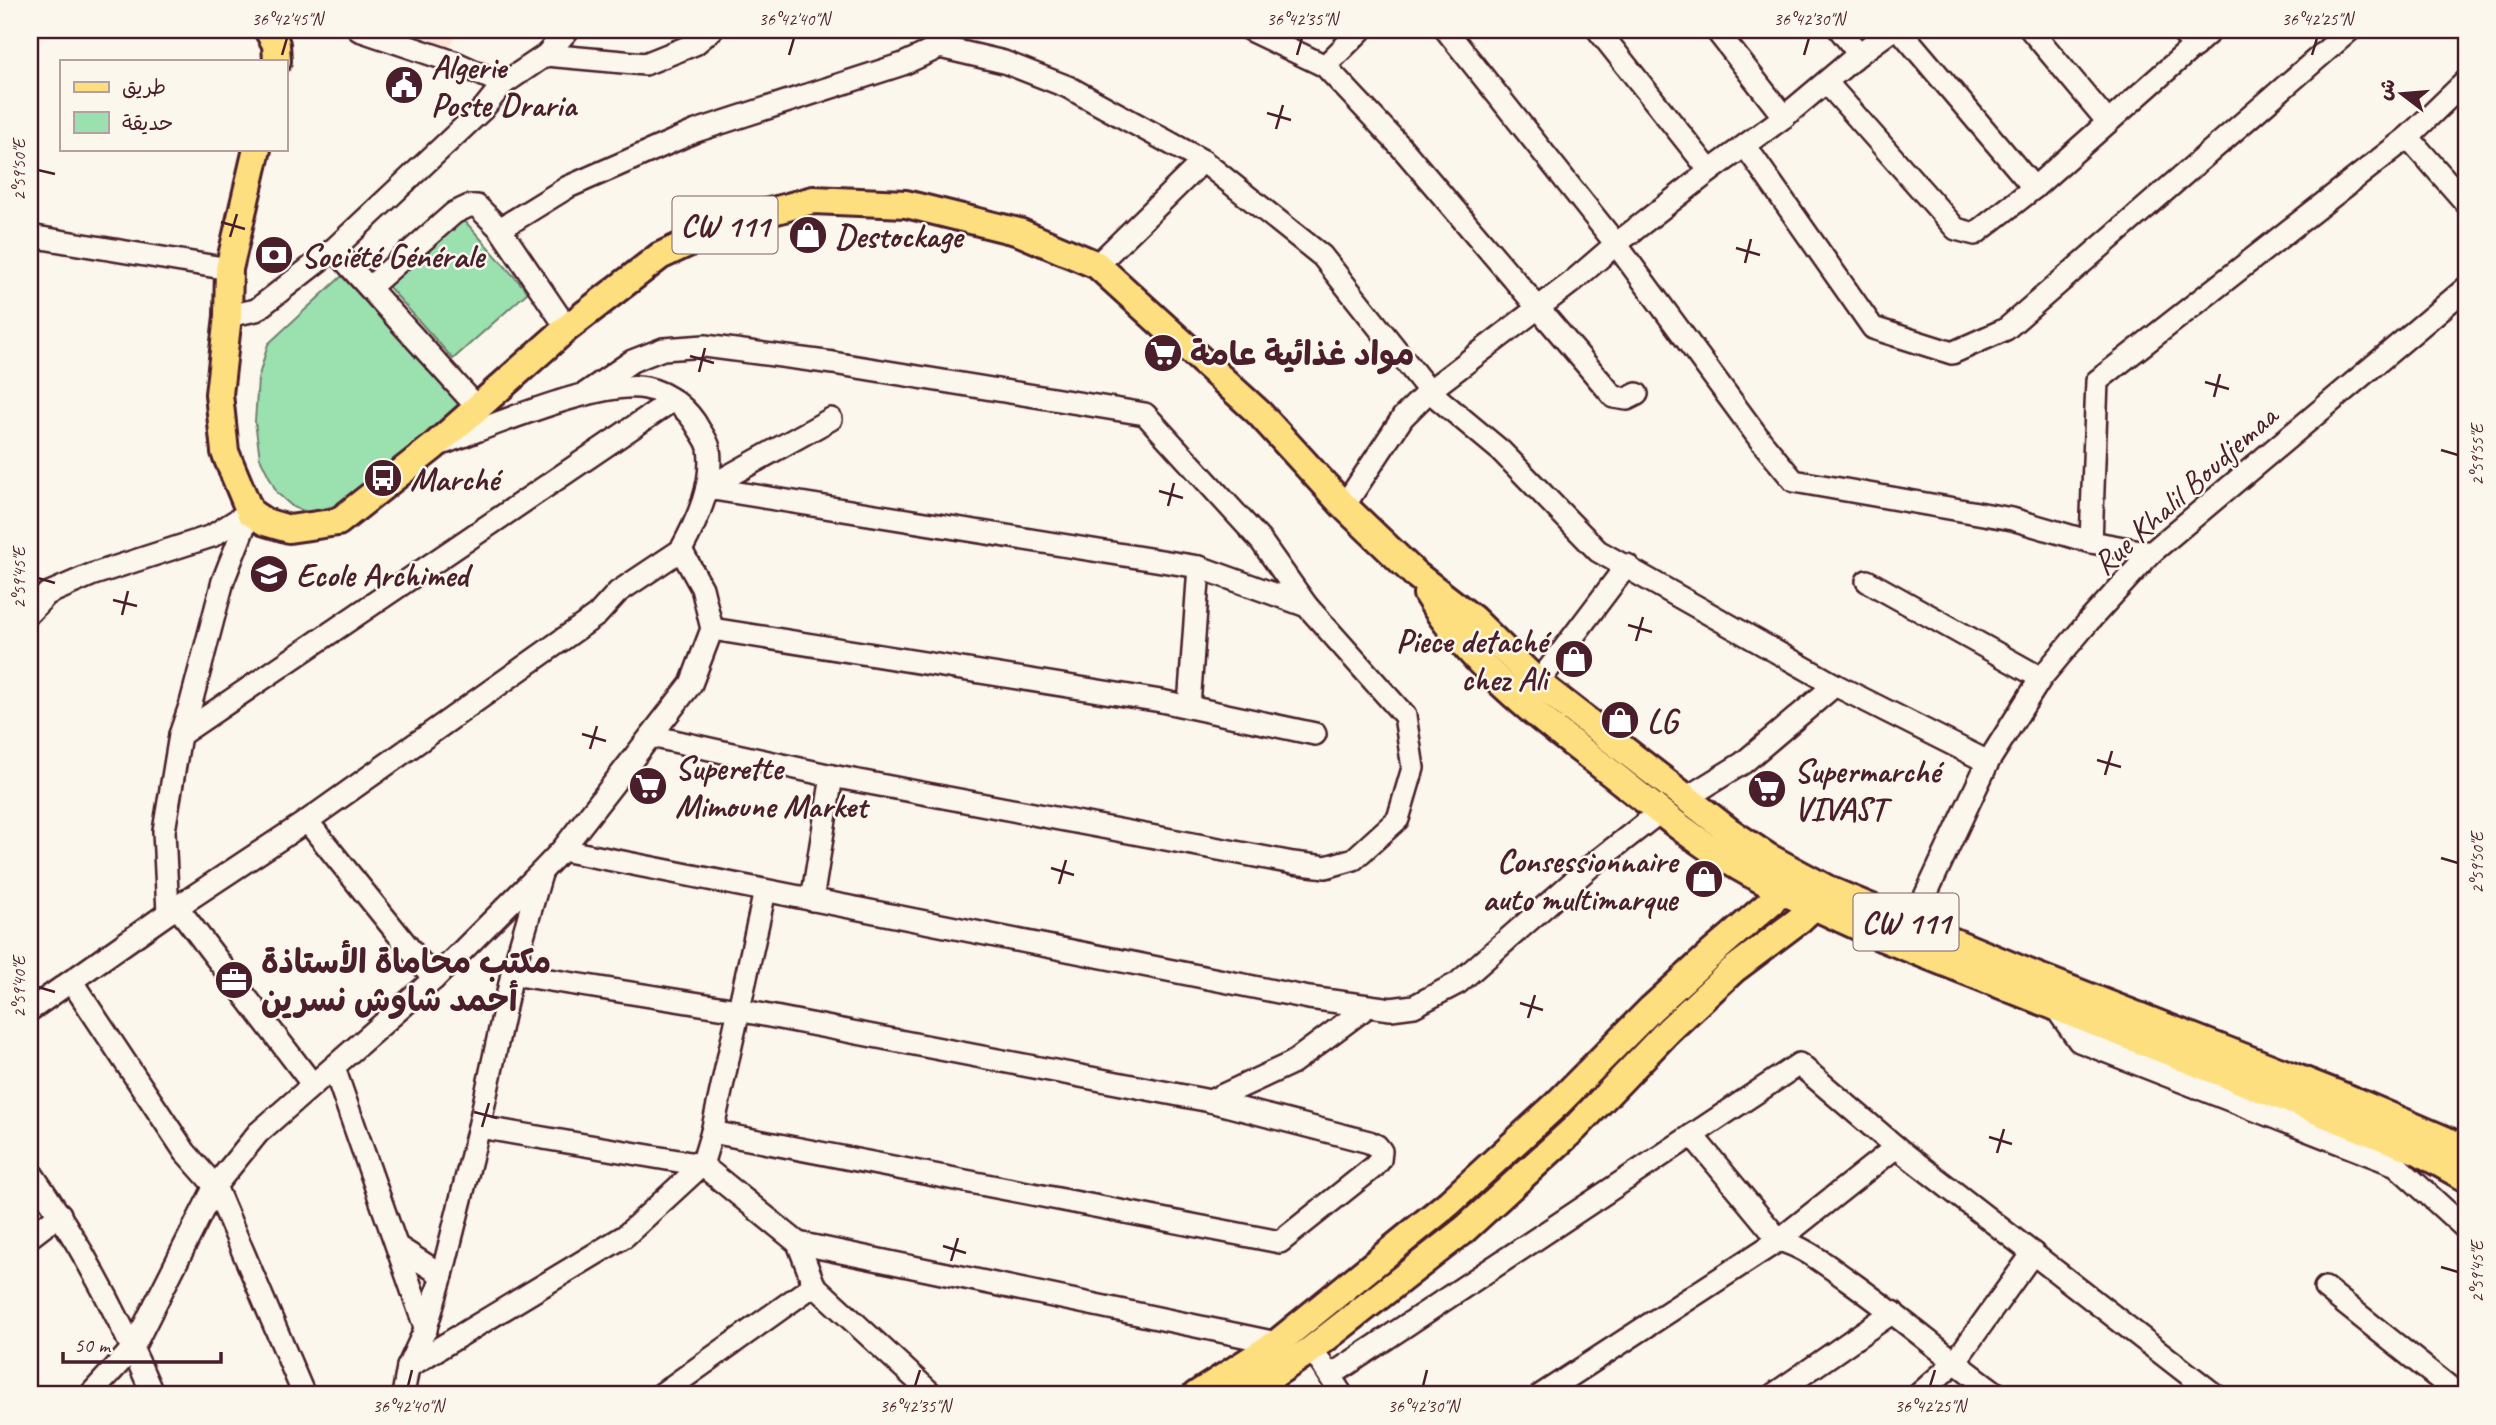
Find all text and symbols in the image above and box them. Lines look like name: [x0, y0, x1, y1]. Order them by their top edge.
text: 36°42'45"N: [252, 8, 326, 30]
text: 36°42'40"N: [759, 8, 833, 30]
text: 36°42'35"N: [1267, 8, 1341, 30]
text: 36°42'30"N: [1774, 8, 1848, 30]
text: 36°42'25"N: [2282, 8, 2356, 30]
place label: Algerie Poste Draria: [431, 46, 578, 126]
legend: [60, 60, 287, 150]
north arrow: [2366, 60, 2436, 130]
public building icon: Algerie Poste Draria: [383, 64, 425, 106]
text: طريق: [122, 74, 166, 100]
text: ش: [2372, 76, 2401, 103]
text: حديقة: [122, 110, 173, 136]
text: 2°59'50"E: [8, 137, 30, 201]
road number: CW 111: [672, 197, 778, 254]
shop icon: Destockage: [787, 214, 829, 256]
place label: Destockage: [835, 215, 965, 257]
bank icon: Société Générale: [253, 234, 295, 276]
place label: Société Générale: [301, 235, 487, 277]
supermarket icon: مواد غذائية عامة: [1142, 332, 1184, 374]
place label: مواد غذائية عامة: [1190, 333, 1414, 375]
street label: Rue Khalil Boudjemaa: [2083, 394, 2288, 584]
text: 2°59'55"E: [2466, 422, 2488, 486]
bus stop icon: Marché: [362, 457, 404, 499]
place label: Marché: [410, 458, 504, 500]
text: 2°59'45"E: [8, 545, 30, 609]
school or university icon: Ecole Archimed: [248, 553, 290, 595]
place label: Ecole Archimed: [296, 554, 474, 596]
place label: Piece detaché chez Ali: [1396, 620, 1552, 700]
shop icon: Piece detaché chez Ali: [1553, 638, 1595, 680]
shop icon: LG: [1599, 699, 1641, 741]
place label: LG: [1647, 700, 1680, 742]
place label: Superette Mimoune Market: [675, 747, 871, 827]
place label: Supermarché VIVAST: [1794, 750, 1945, 830]
supermarket icon: Superette Mimoune Market: [627, 765, 669, 807]
supermarket icon: Supermarché VIVAST: [1746, 768, 1788, 810]
text: 2°59'50"E: [2466, 830, 2488, 894]
place label: Consessionnaire auto multimarque: [1482, 840, 1680, 920]
shop icon: Consessionnaire auto multimarque: [1683, 858, 1725, 900]
road number: CW 111: [1854, 894, 1958, 951]
place label: مكتب محاماة الأستاذة أحمد شاوش نسرين: [261, 940, 551, 1021]
text: 2°59'40"E: [8, 954, 30, 1018]
office icon: مكتب محاماة الأستاذة أحمد شاوش نسرين: [213, 959, 255, 1001]
text: 2°59'45"E: [2466, 1239, 2488, 1303]
scale bar: [63, 1320, 220, 1364]
text: 50 m: [74, 1332, 112, 1358]
text: 36°42'40"N: [373, 1395, 447, 1417]
text: 36°42'35"N: [880, 1395, 954, 1417]
text: 36°42'30"N: [1388, 1395, 1462, 1417]
text: 36°42'25"N: [1895, 1395, 1969, 1417]

